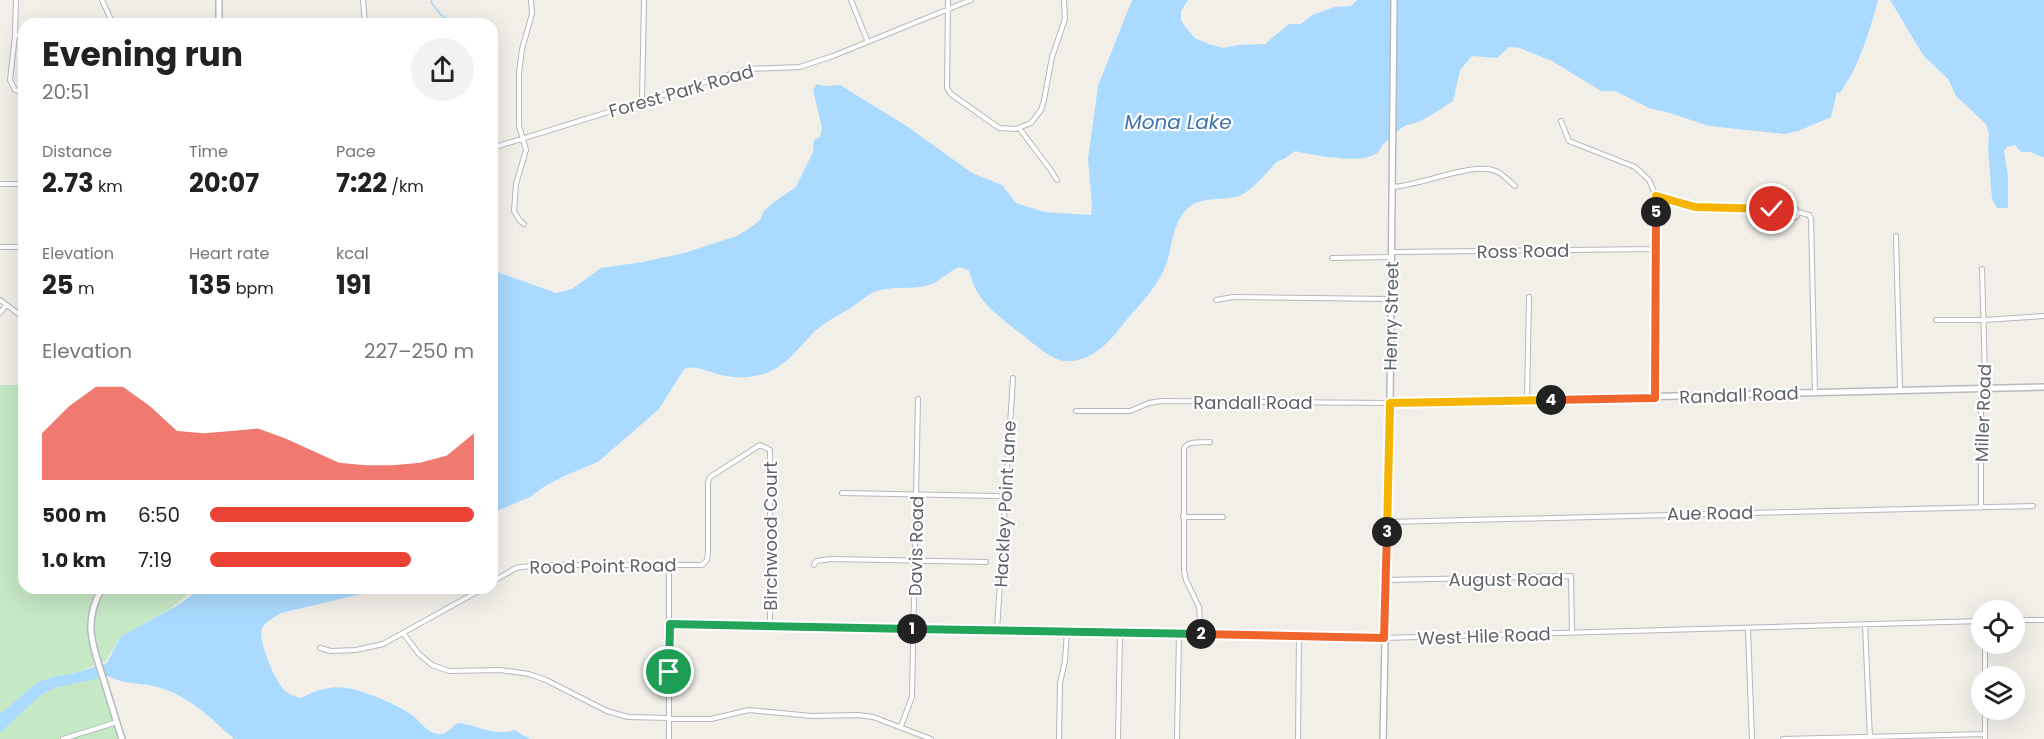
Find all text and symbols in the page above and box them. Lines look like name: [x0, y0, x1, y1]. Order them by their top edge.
text: Evening run: [42, 31, 243, 78]
button: share: [411, 38, 474, 101]
street label: Forest Park Road: [606, 58, 756, 124]
text: 20:51: [42, 78, 89, 106]
water label: Mona Lake: [1124, 108, 1232, 136]
text: Distance: [42, 140, 112, 163]
text: Time: [189, 140, 228, 163]
text: Pace: [336, 140, 376, 163]
text: 2.73: [42, 165, 94, 201]
text: 20:07: [189, 165, 259, 201]
text: 7:22: [336, 165, 387, 201]
text: km: [94, 175, 123, 198]
text: /km: [387, 175, 424, 198]
pin: [1746, 183, 1797, 234]
icon: check: [1755, 192, 1788, 225]
pin: 5: [1641, 197, 1671, 227]
text: 5: [1651, 200, 1661, 223]
street label: Ross Road: [1476, 238, 1570, 264]
text: Elevation: [42, 242, 114, 265]
text: Heart rate: [189, 242, 269, 265]
text: kcal: [336, 242, 369, 265]
street label: Henry Street: [1378, 261, 1404, 371]
text: 25: [42, 267, 74, 303]
text: 135: [189, 267, 231, 303]
text: 191: [336, 267, 372, 303]
text: m: [74, 277, 95, 300]
text: bpm: [231, 277, 274, 300]
text: Elevation: [42, 337, 132, 365]
text: 227–250 m: [364, 337, 474, 365]
street label: Miller Road: [1969, 363, 1997, 463]
street label: Randall Road: [1679, 380, 1799, 410]
pin: 4: [1536, 385, 1566, 415]
text: 4: [1546, 388, 1556, 411]
street label: Randall Road: [1193, 390, 1313, 415]
street label: Hackley Point Lane: [988, 420, 1022, 588]
street label: Birchwood Court: [758, 461, 783, 611]
street label: Davis Road: [903, 496, 929, 596]
street label: Aue Road: [1667, 500, 1753, 526]
text: 500 m: [42, 501, 107, 529]
text: 6:50: [138, 501, 180, 529]
pin: 3: [1372, 517, 1402, 547]
text: 3: [1382, 520, 1392, 543]
text: 1.0 km: [42, 546, 106, 574]
text: 7:19: [138, 546, 172, 574]
street label: Rood Point Road: [529, 552, 677, 580]
street label: August Road: [1449, 567, 1563, 592]
map controls: [1971, 600, 2025, 720]
button: locate: [1971, 600, 2025, 654]
pin: 1: [897, 614, 927, 644]
text: 1: [909, 617, 915, 640]
pin: 2: [1186, 619, 1216, 649]
street label: West Hile Road: [1417, 621, 1551, 651]
text: 2: [1196, 622, 1206, 645]
pin: [643, 646, 694, 697]
icon: arrive: [652, 655, 685, 688]
button: layers: [1971, 666, 2025, 720]

